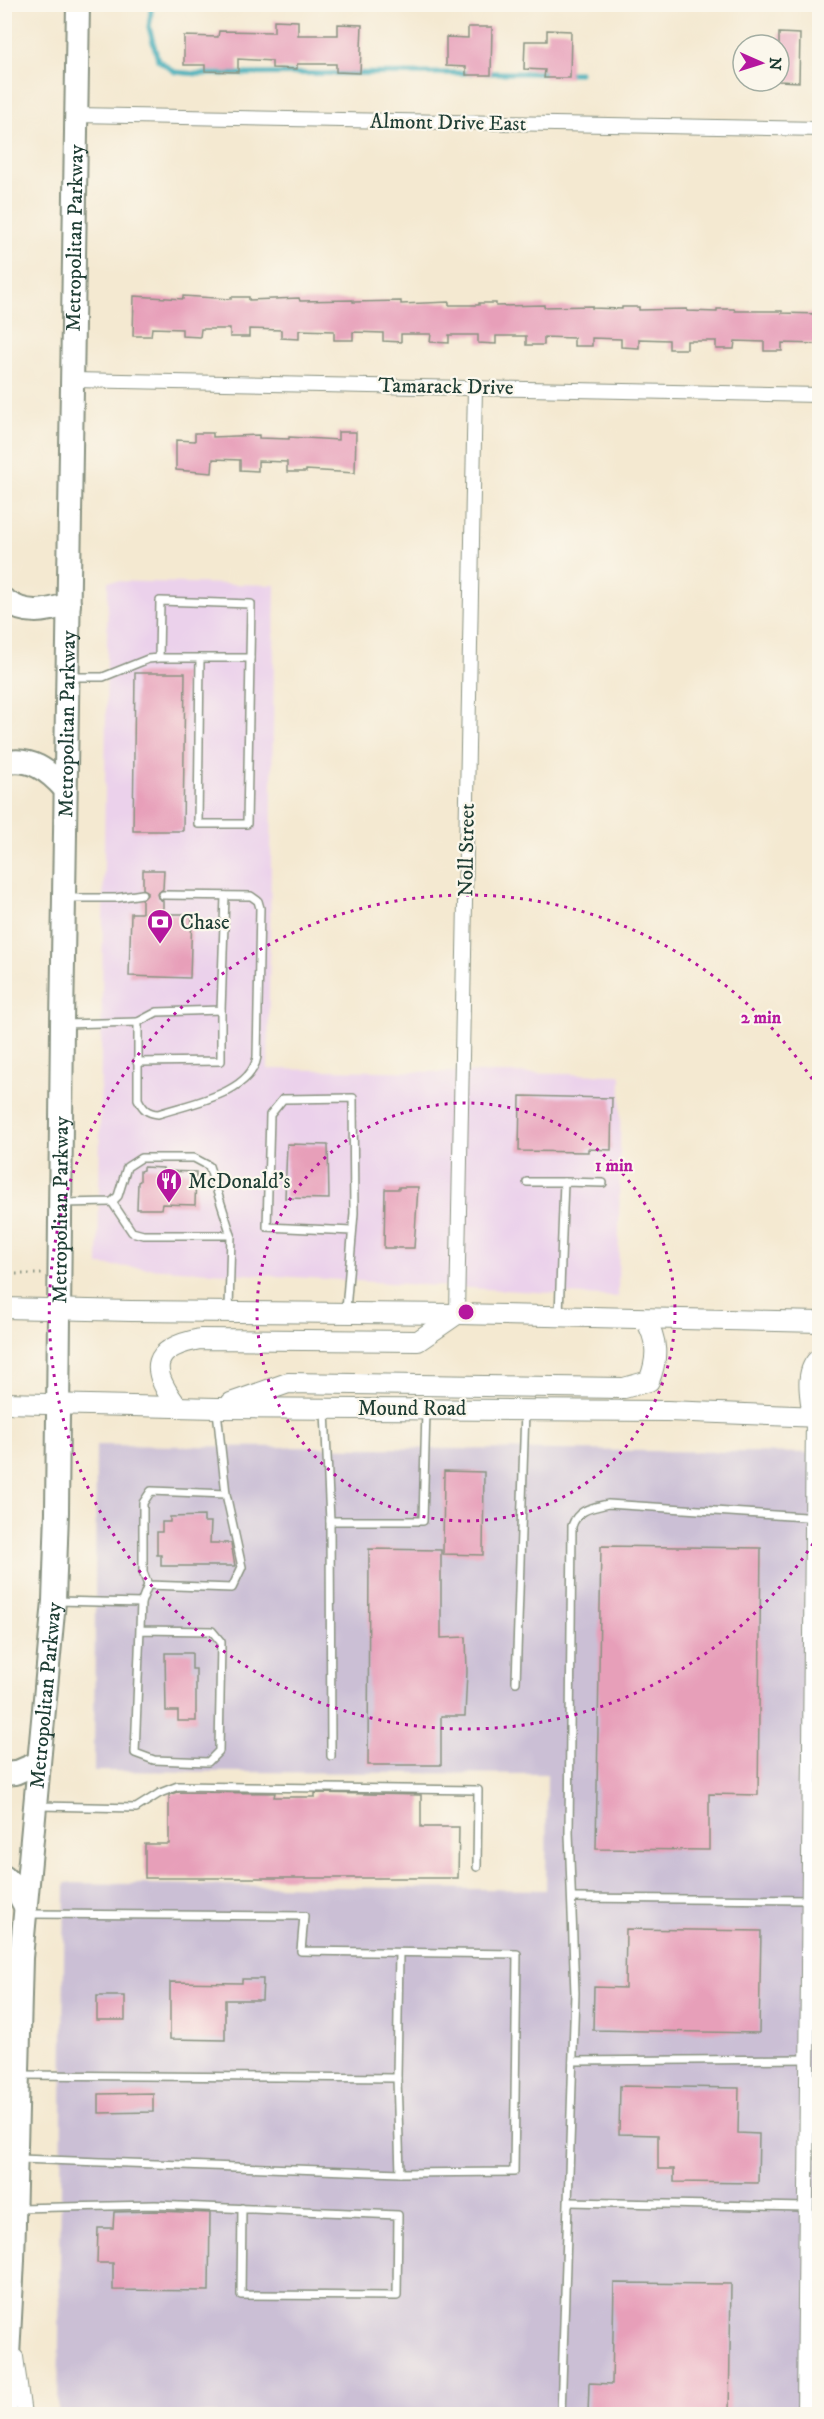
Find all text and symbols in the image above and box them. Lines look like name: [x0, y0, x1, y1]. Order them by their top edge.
north arrow: [731, 33, 791, 93]
text: N: [765, 57, 785, 71]
street label: Almont Drive East: [370, 109, 527, 137]
street label: Metropolitan Parkway: [61, 143, 90, 332]
street label: Tamarack Drive: [378, 373, 514, 401]
street label: Metropolitan Parkway: [53, 629, 82, 818]
street label: Noll Street: [453, 803, 481, 897]
bank icon: Chase: [145, 907, 175, 945]
place label: Chase: [180, 910, 230, 936]
text: 2 min: [741, 1007, 782, 1029]
street label: Metropolitan Parkway: [47, 1115, 75, 1304]
text: 1 min: [595, 1155, 634, 1177]
restaurant icon: McDonald's: [154, 1166, 184, 1204]
place label: McDonald's: [188, 1169, 291, 1195]
centre of rings: [456, 1302, 476, 1322]
street label: Mound Road: [358, 1396, 467, 1422]
street label: Metropolitan Parkway: [25, 1600, 68, 1790]

